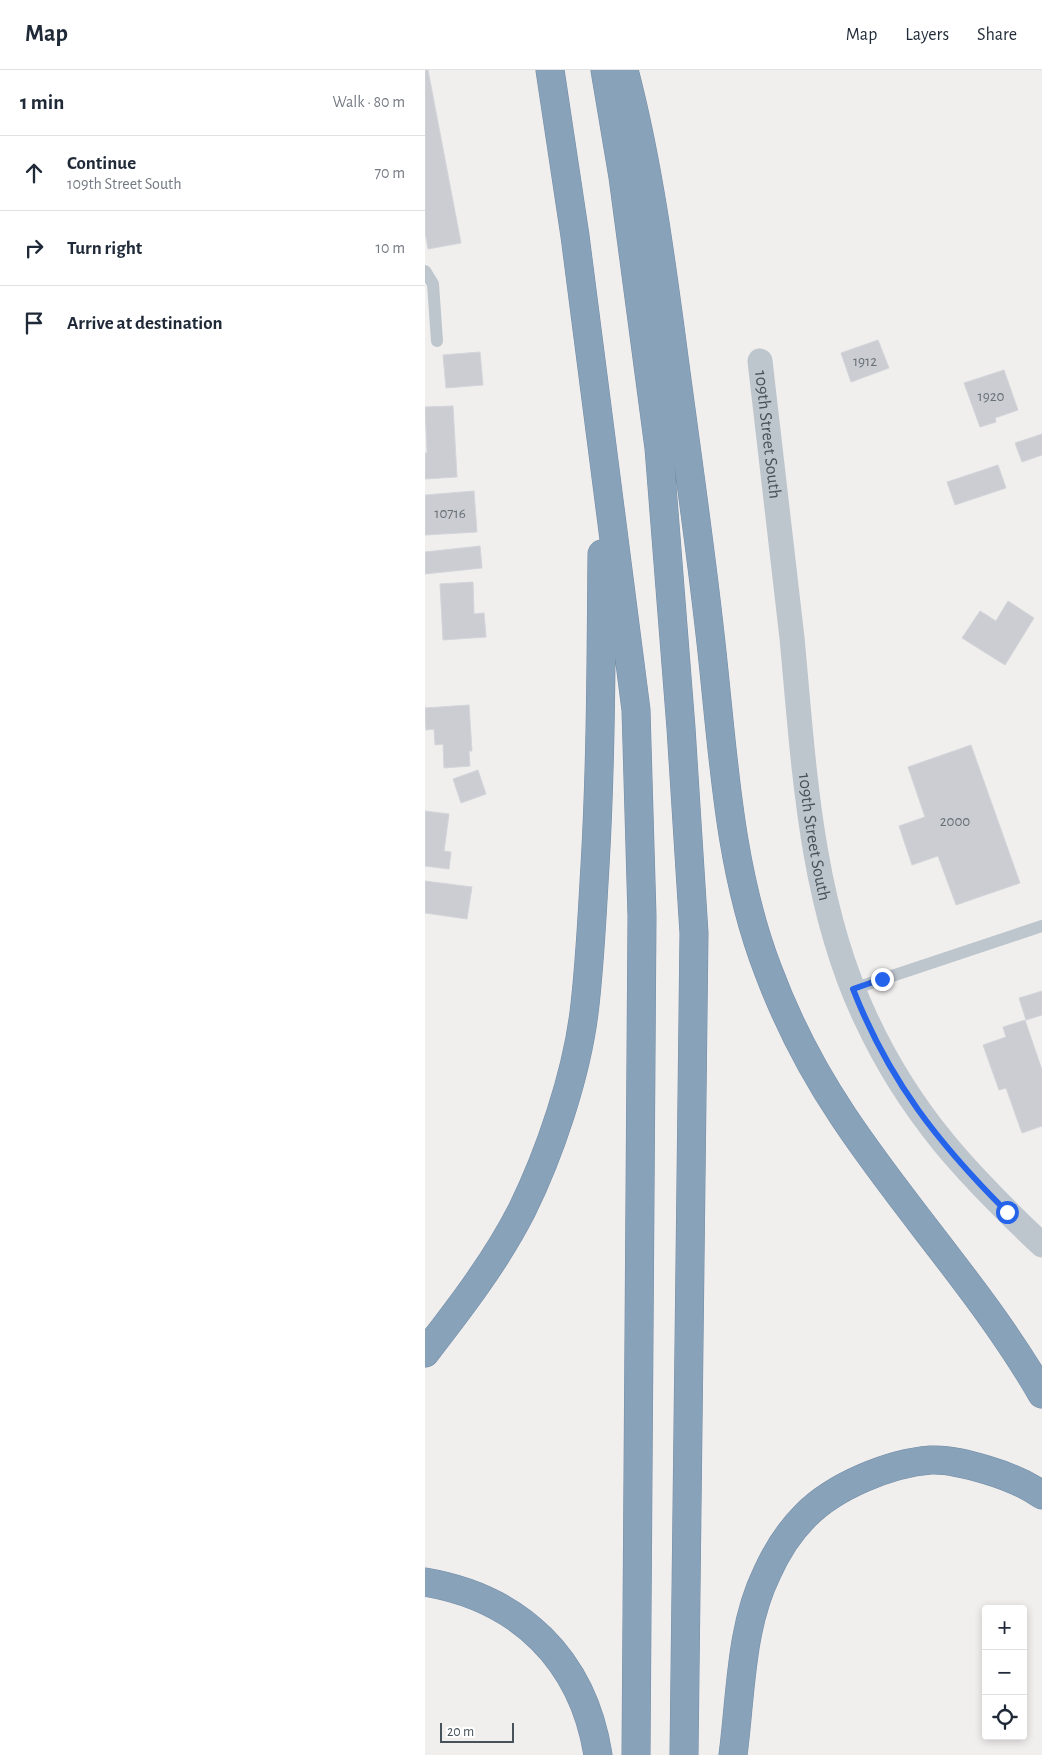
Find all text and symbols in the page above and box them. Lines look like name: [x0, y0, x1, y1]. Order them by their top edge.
text: Map: [25, 22, 68, 46]
text: Map: [846, 26, 877, 44]
text: Layers: [905, 26, 949, 44]
text: Share: [977, 26, 1017, 44]
text: 1 min: [20, 92, 64, 113]
text: Walk · 80 m: [333, 94, 405, 110]
text: Continue: [67, 154, 136, 173]
icon: ahead: [20, 159, 48, 187]
text: 70 m: [374, 165, 405, 181]
text: 109th Street South: [67, 176, 182, 192]
icon: right: [20, 234, 48, 262]
text: Turn right: [67, 239, 142, 258]
text: 10 m: [376, 240, 405, 256]
icon: arrive: [20, 309, 48, 337]
text: Arrive at destination: [67, 314, 223, 333]
house number: 1912: [853, 354, 877, 369]
street label: 109th Street South: [751, 370, 784, 500]
house number: 1920: [978, 389, 1005, 404]
house number: 10716: [434, 506, 466, 521]
street label: 109th Street South: [795, 772, 833, 903]
house number: 2000: [940, 814, 970, 829]
route end: [871, 968, 894, 991]
route start: [996, 1201, 1019, 1224]
map controls: [982, 1605, 1027, 1740]
button: +: [982, 1605, 1027, 1650]
button: −: [982, 1650, 1027, 1695]
button: locate: [982, 1695, 1027, 1740]
scale bar: [440, 1720, 514, 1743]
text: 20 m: [447, 1725, 474, 1739]

